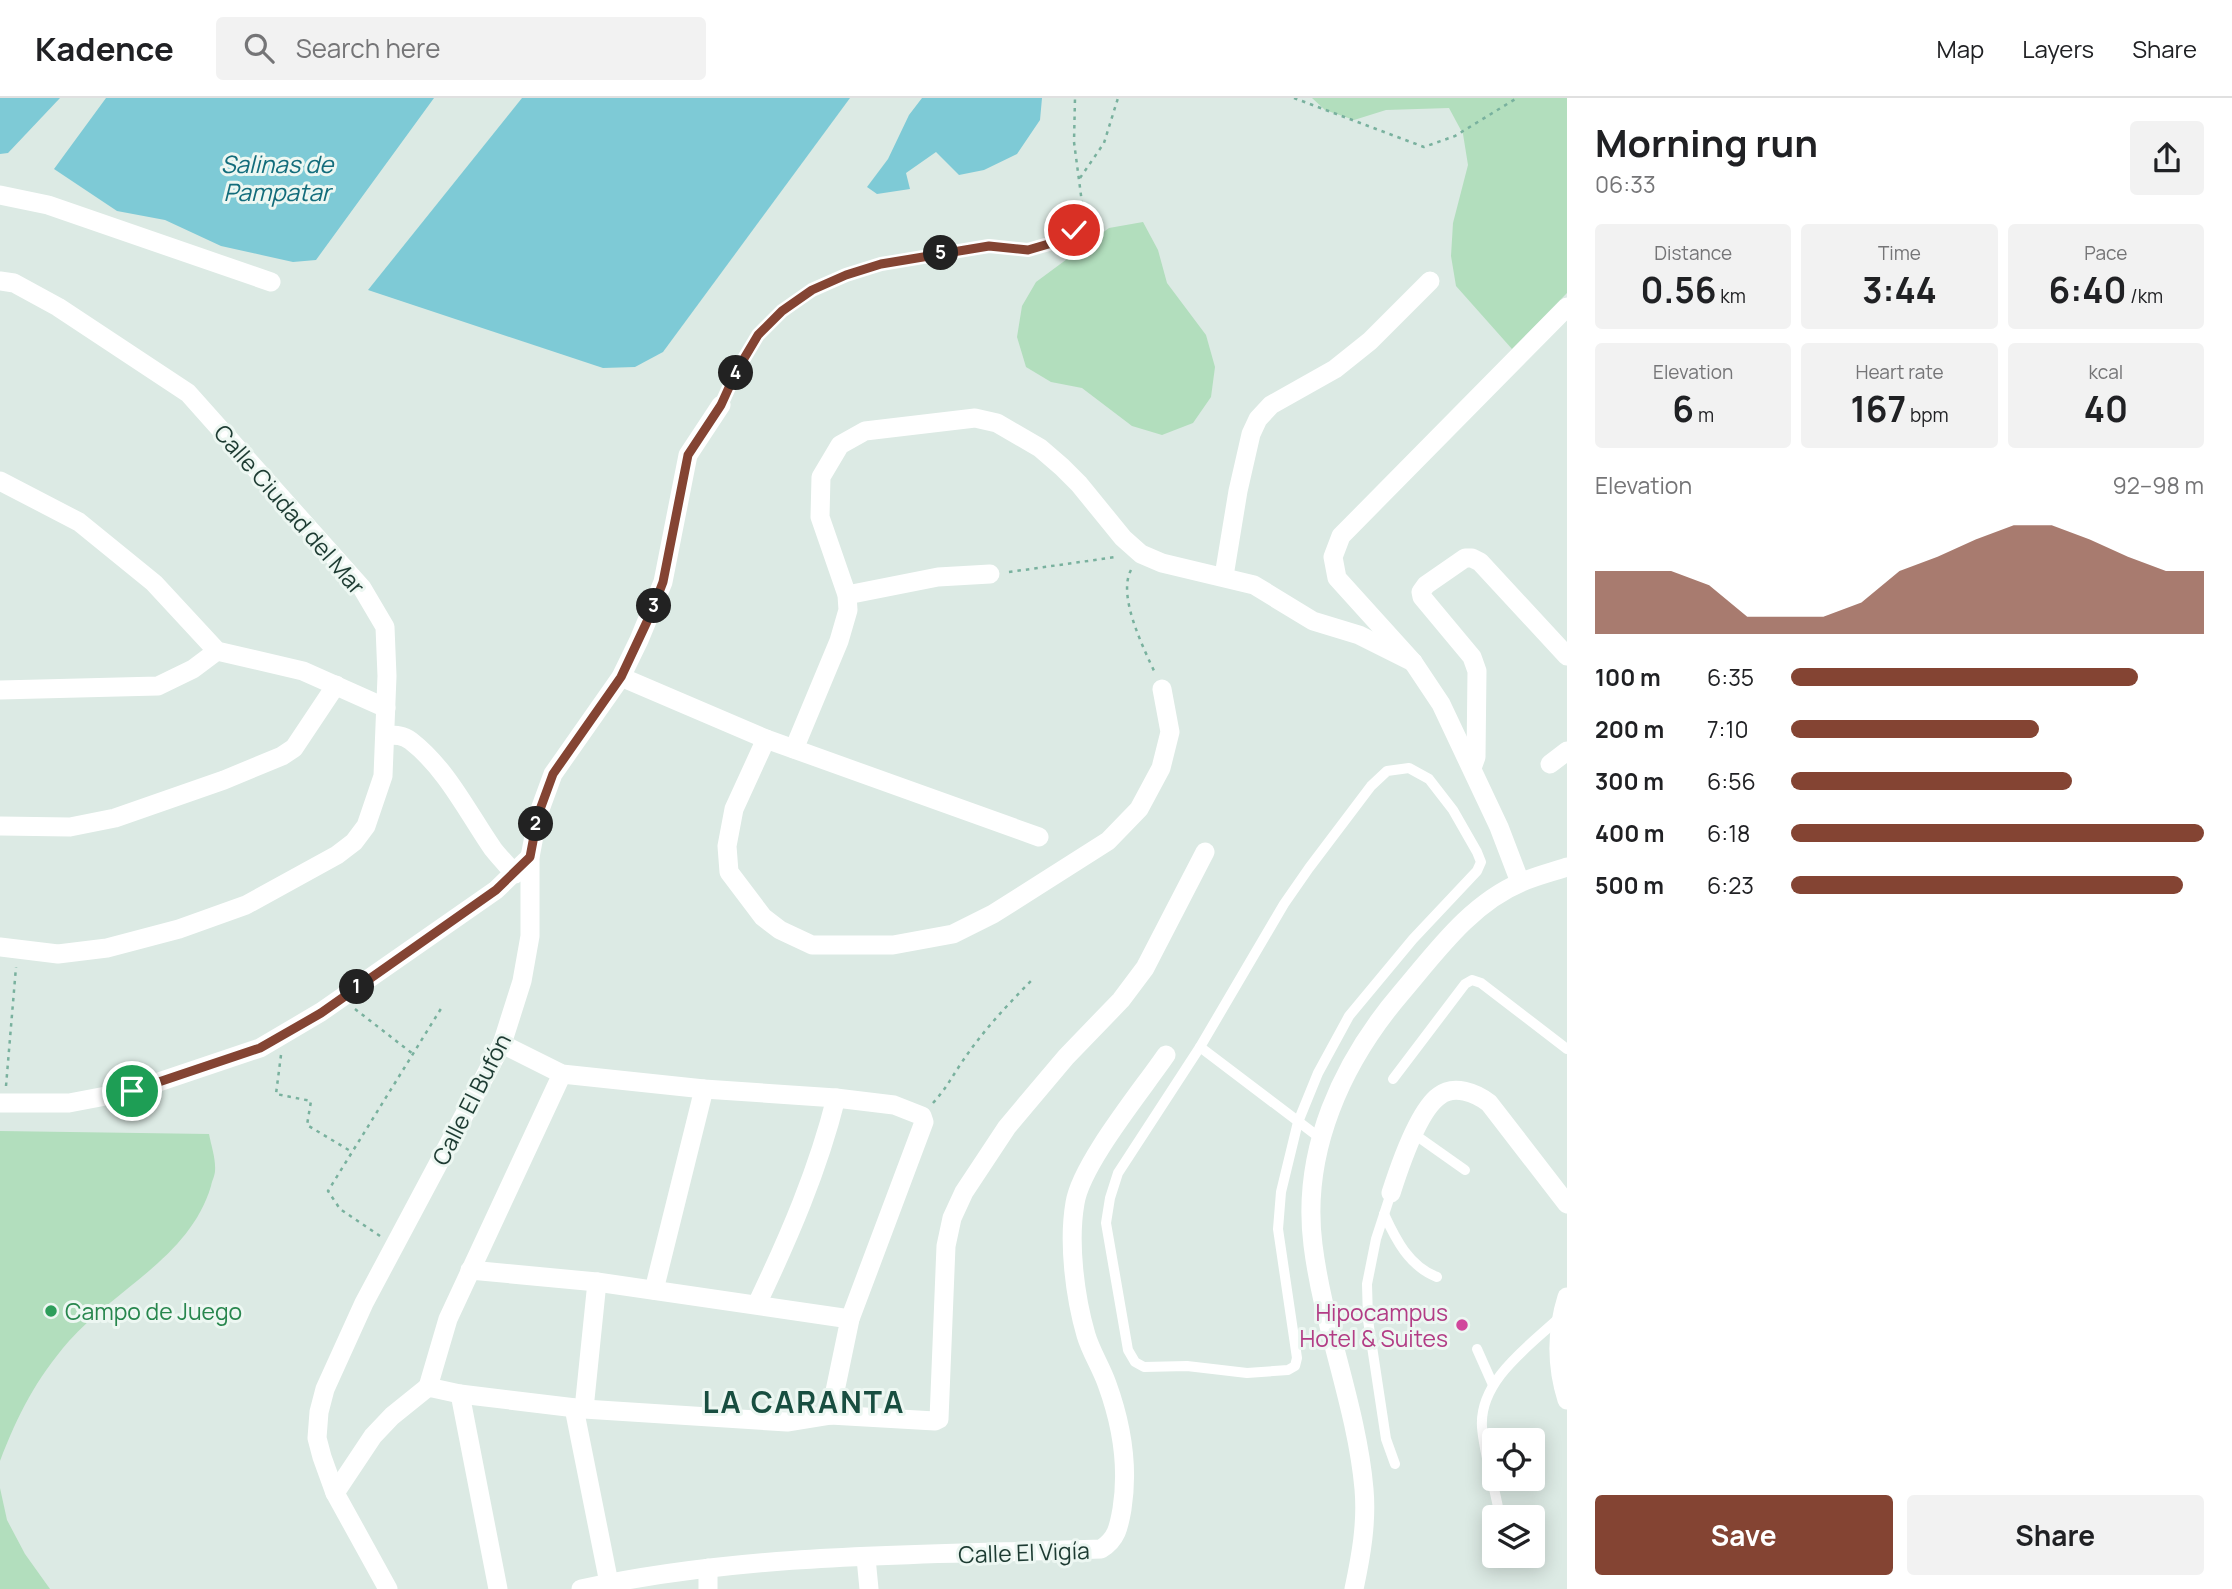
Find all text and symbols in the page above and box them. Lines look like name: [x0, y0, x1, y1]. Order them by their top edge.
search box: [216, 17, 706, 80]
text: Kadence: [35, 26, 174, 71]
icon: search: [240, 29, 278, 67]
text: Search here: [296, 30, 440, 66]
text: Map: [1937, 32, 1984, 65]
text: Layers: [2022, 32, 2094, 65]
text: Share: [2132, 32, 2197, 65]
text: Morning run: [1595, 116, 1818, 168]
button: share: [2130, 121, 2204, 195]
water label: Salinas de Pampatar: [221, 147, 335, 208]
text: 06:33: [1595, 168, 1656, 200]
pin: [1044, 200, 1104, 260]
icon: check: [1055, 211, 1093, 249]
pin: 5: [923, 236, 958, 270]
text: 5: [935, 239, 946, 265]
text: Distance: [1654, 240, 1732, 266]
text: Time: [1878, 240, 1921, 266]
text: Pace: [2084, 240, 2127, 266]
text: 0.56: [1641, 266, 1716, 314]
text: 3:44: [1862, 266, 1937, 314]
text: 6:40: [2048, 266, 2127, 314]
text: km: [1716, 283, 1746, 309]
text: /km: [2127, 283, 2163, 309]
pin: 4: [718, 356, 754, 390]
text: 4: [730, 359, 741, 385]
text: Elevation: [1653, 359, 1733, 385]
text: Heart rate: [1855, 359, 1944, 385]
text: kcal: [2088, 359, 2123, 385]
text: 6: [1672, 385, 1694, 433]
text: 167: [1850, 385, 1906, 433]
text: 40: [2084, 385, 2128, 433]
text: m: [1694, 402, 1714, 428]
text: bpm: [1906, 402, 1949, 428]
street label: Calle Ciudad del Mar: [207, 417, 373, 601]
text: Elevation: [1595, 469, 1692, 501]
text: 92–98 m: [2112, 469, 2204, 501]
pin: 3: [636, 588, 672, 624]
text: 3: [648, 592, 659, 618]
text: 100 m: [1595, 661, 1661, 693]
text: 6:35: [1707, 661, 1754, 693]
text: 200 m: [1595, 713, 1664, 745]
text: 7:10: [1707, 713, 1748, 745]
text: 300 m: [1595, 765, 1664, 797]
text: 6:56: [1707, 765, 1756, 797]
pin: 2: [518, 806, 554, 842]
text: 2: [530, 810, 541, 836]
text: 400 m: [1595, 817, 1665, 849]
text: 6:18: [1707, 817, 1750, 849]
text: 500 m: [1595, 869, 1664, 901]
text: 6:23: [1707, 869, 1754, 901]
pin: 1: [340, 970, 374, 1004]
text: 1: [352, 973, 361, 999]
street label: Calle El Bufón: [424, 1028, 518, 1170]
pin: [102, 1061, 162, 1121]
icon: arrive: [113, 1072, 151, 1110]
place label: Campo de Juego: [65, 1295, 242, 1327]
place label: Hipocampus Hotel & Suites: [1299, 1296, 1448, 1354]
marker: Campo de Juego: [43, 1303, 59, 1319]
marker: Hipocampus Hotel & Suites: [1454, 1317, 1470, 1333]
district label: LA CARANTA: [703, 1381, 905, 1422]
map controls: [1482, 1428, 1545, 1568]
button: locate: [1482, 1428, 1545, 1491]
button: Save: [1595, 1495, 1893, 1575]
button: Share: [1907, 1495, 2204, 1575]
button: layers: [1482, 1505, 1545, 1568]
street label: Calle El Vigía: [958, 1534, 1090, 1570]

